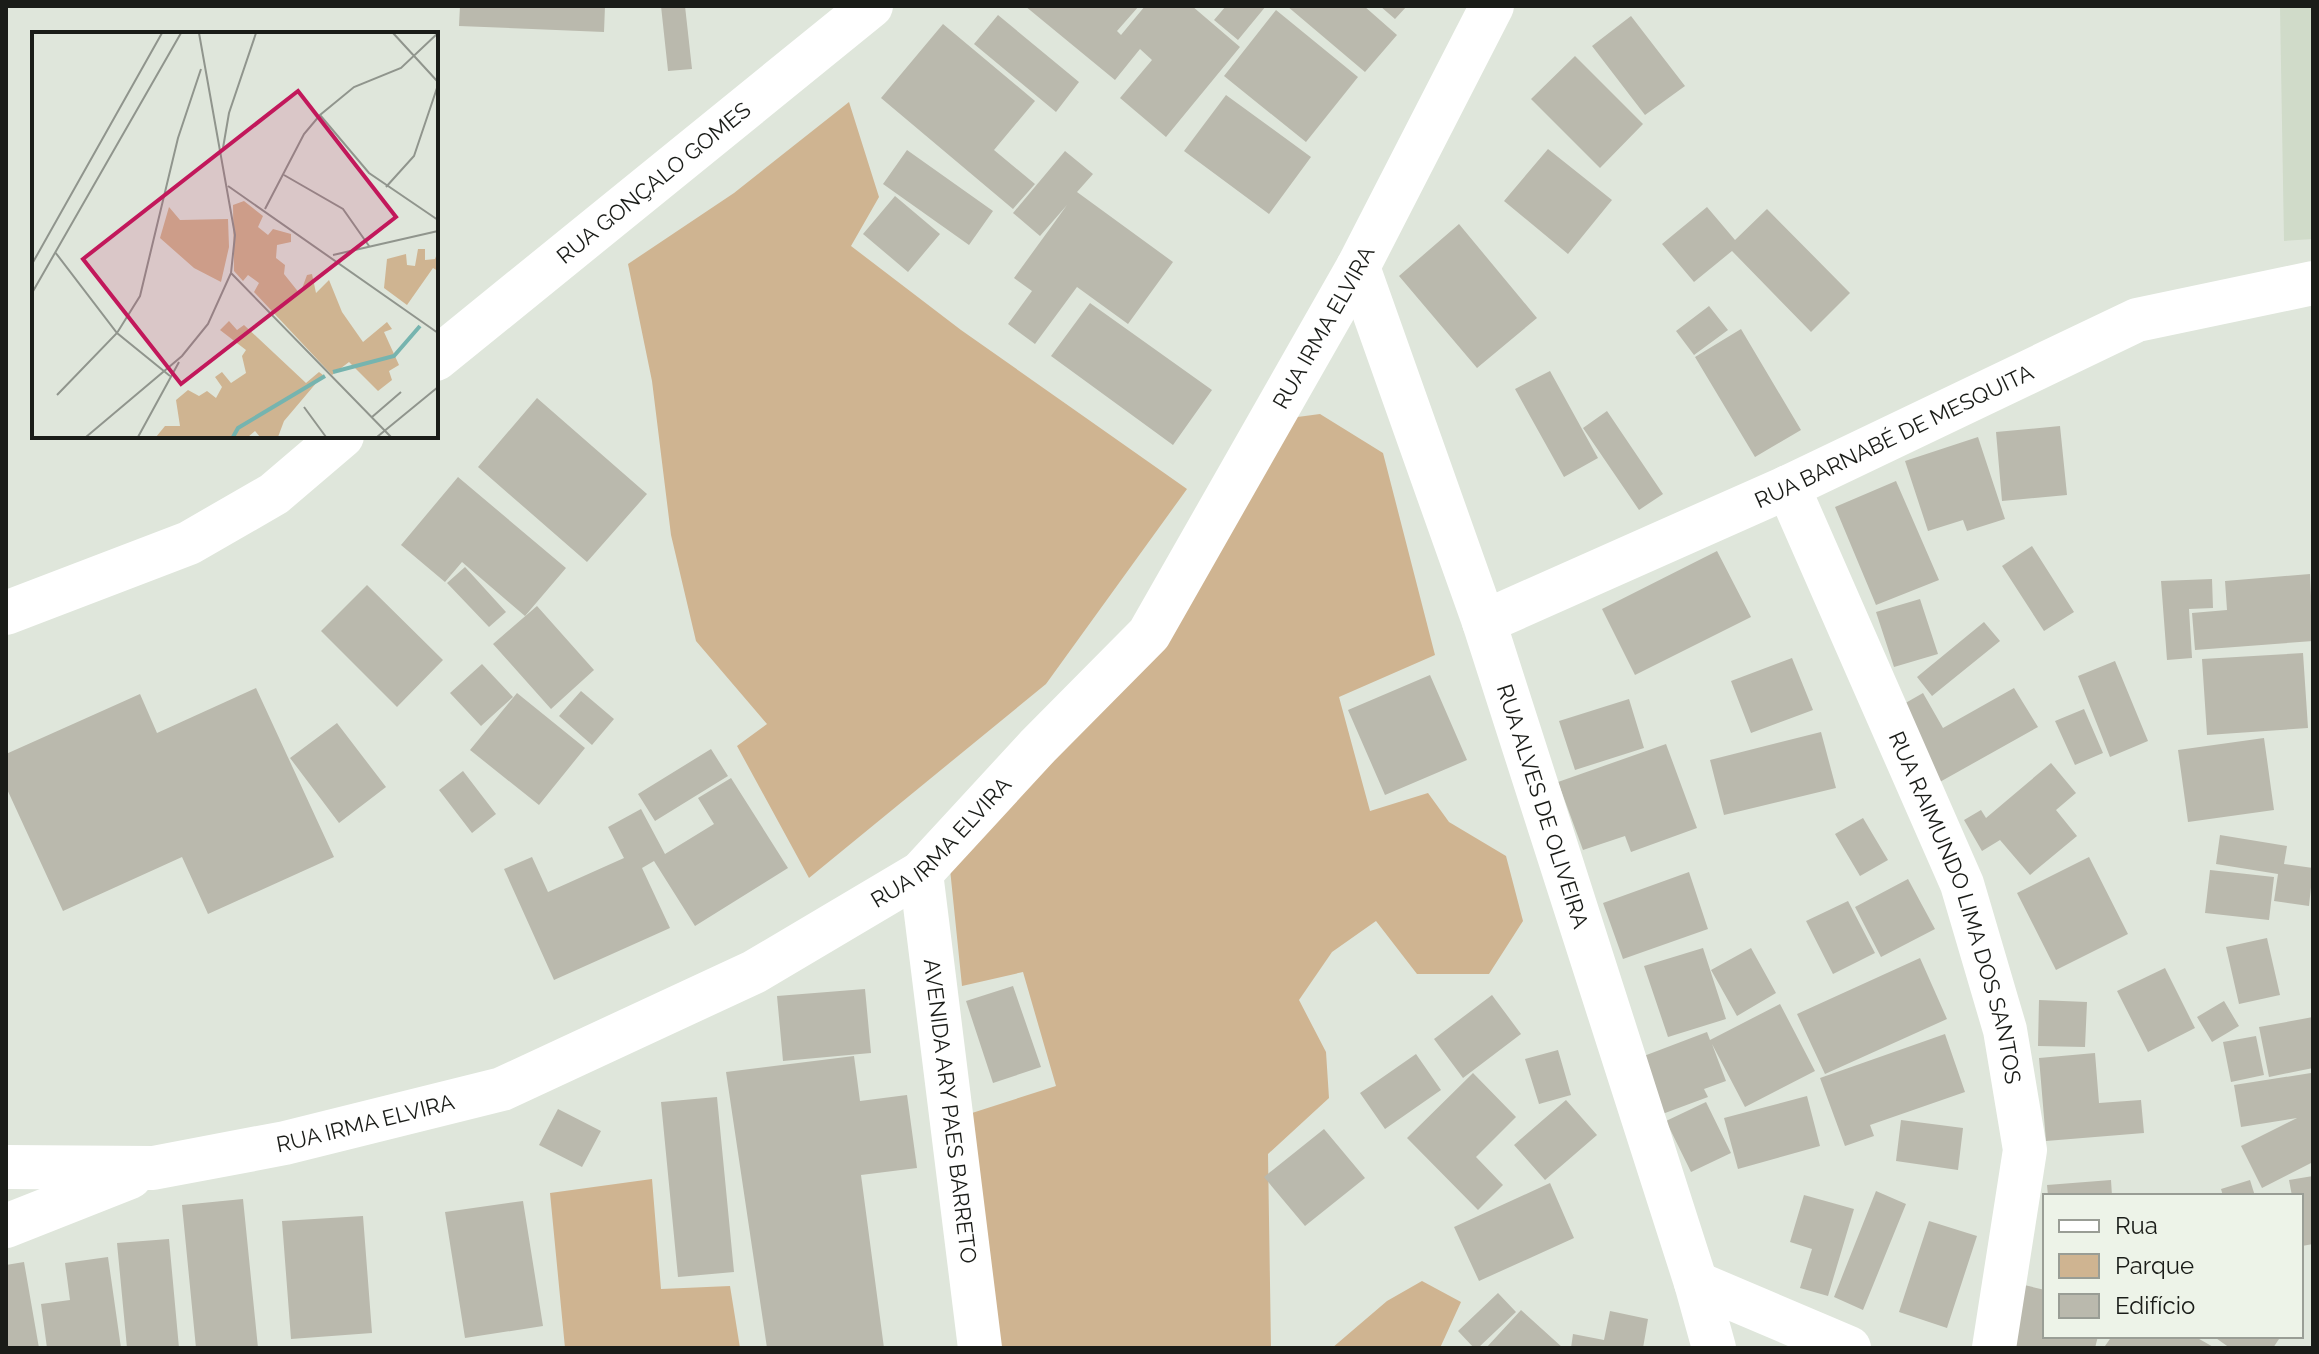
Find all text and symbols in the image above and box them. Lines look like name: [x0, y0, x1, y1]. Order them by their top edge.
inset map: [32, 32, 438, 438]
street label: RUA GONÇALO GOMES: [551, 96, 755, 269]
street label: RUA IRMA ELVIRA: [1267, 242, 1380, 413]
street label: RUA BARNABÉ DE MESQUITA: [1750, 359, 2037, 513]
street label: RUA ALVES DE OLIVEIRA: [1492, 681, 1594, 931]
street label: RUA RAIMUNDO LIMA DOS SANTOS: [1884, 727, 2027, 1086]
street label: RUA IRMA ELVIRA: [866, 771, 1016, 913]
street label: AVENIDA ARY PAES BARRETO: [919, 957, 982, 1265]
street label: RUA IRMA ELVIRA: [274, 1088, 457, 1157]
legend: [2043, 1194, 2303, 1338]
text: Rua: [2115, 1211, 2158, 1240]
text: Parque: [2115, 1251, 2194, 1280]
text: Edifício: [2115, 1291, 2195, 1320]

